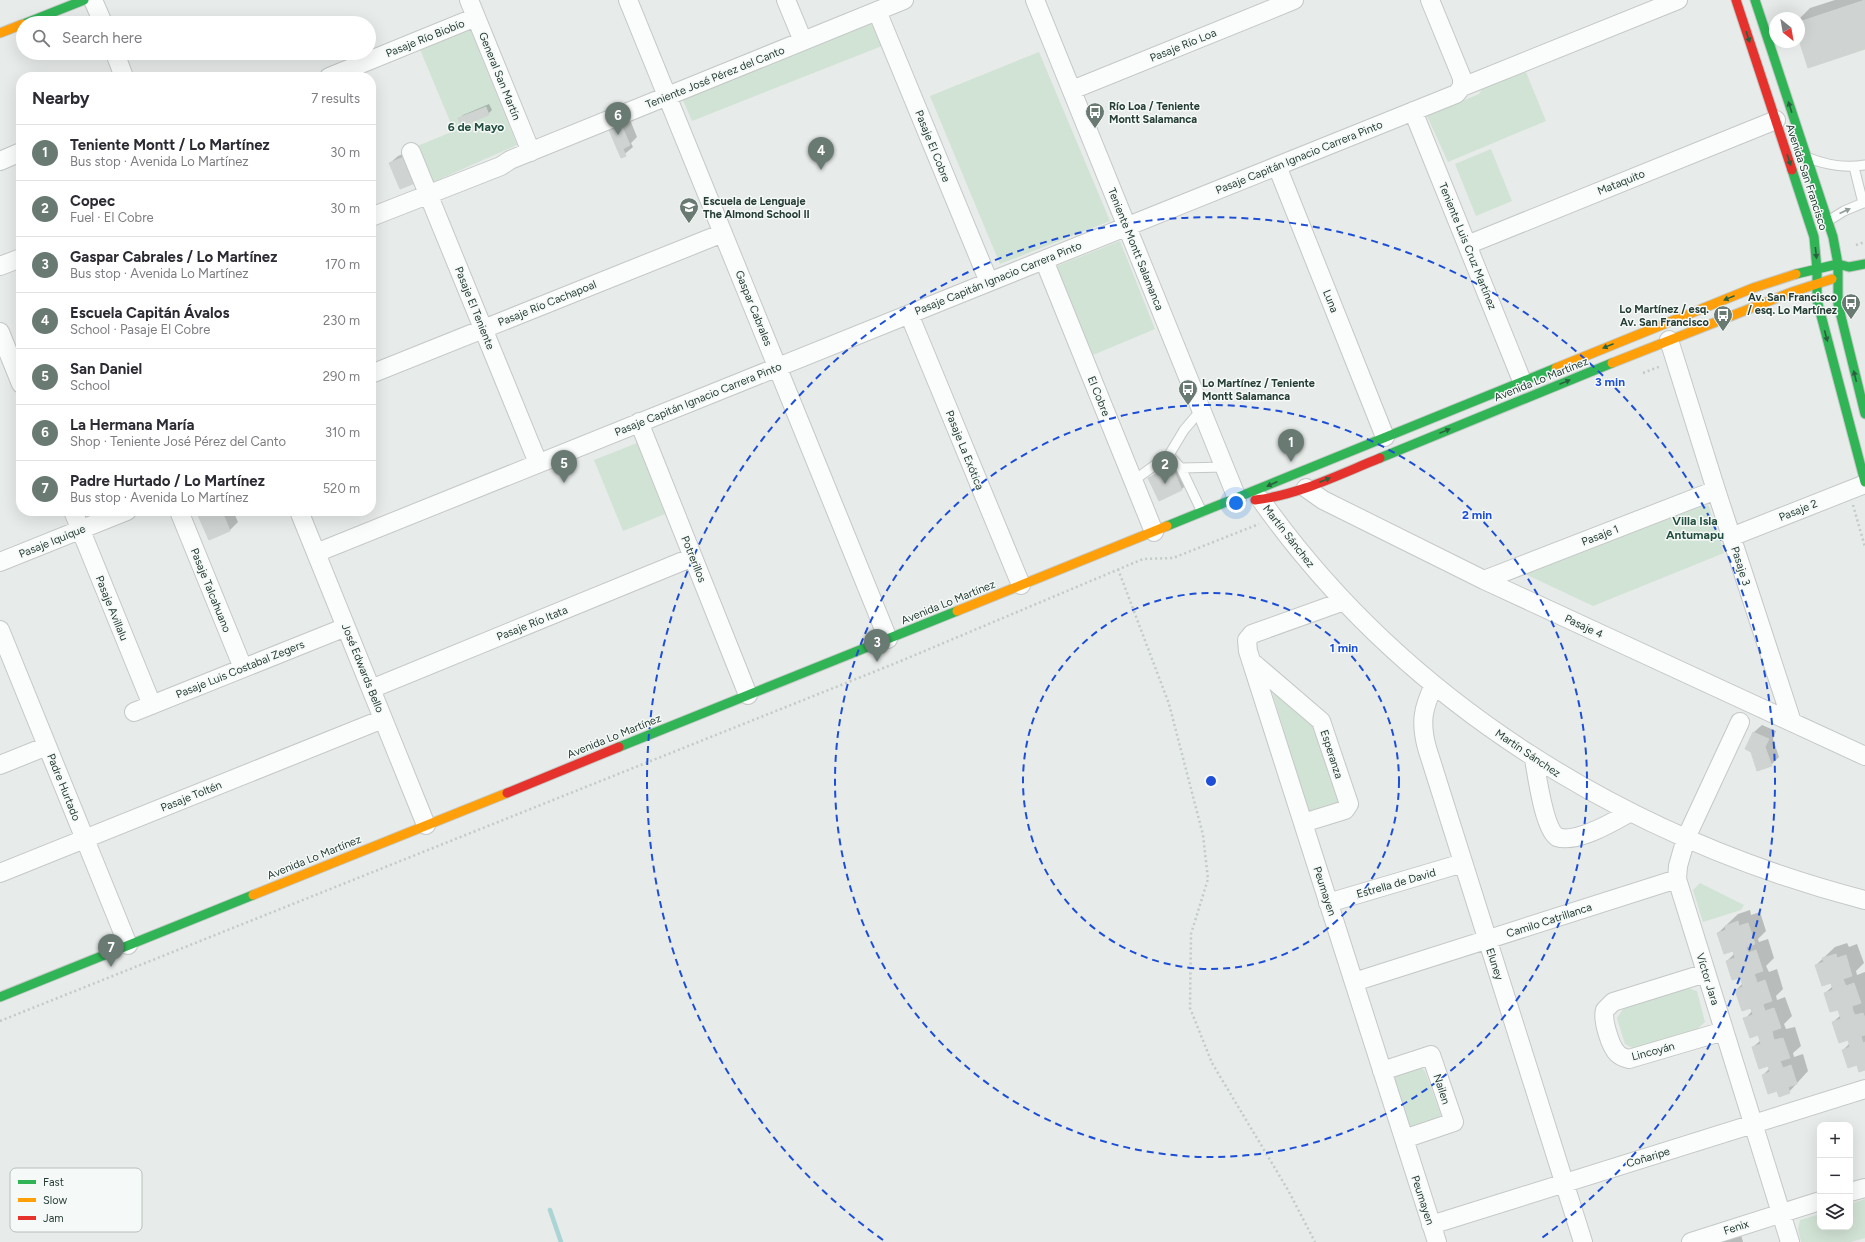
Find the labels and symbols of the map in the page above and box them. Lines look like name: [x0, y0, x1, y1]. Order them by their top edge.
north arrow: [1769, 12, 1805, 48]
street label: Pasaje Río Biobío: [384, 17, 466, 60]
street label: Pasaje Río Loa: [1148, 26, 1218, 65]
street label: General San Martín: [476, 30, 523, 122]
one-way arrow: [1745, 31, 1751, 43]
street label: Teniente José Pérez del Canto: [644, 44, 787, 111]
place label: Río Loa / Teniente Montt Salamanca: [1109, 100, 1200, 126]
one-way arrow: [1787, 100, 1793, 112]
bus stop icon: Río Loa / Teniente Montt Salamanca: [1084, 101, 1106, 129]
pin: 6: [605, 102, 631, 135]
street label: Pasaje El Cobre: [912, 108, 953, 184]
street label: Pasaje Capitán Ignacio Carrera Pinto: [1214, 118, 1385, 197]
district label: 6 de Mayo: [448, 120, 504, 134]
street label: Avenida San Francisco: [1783, 122, 1830, 232]
pin: 4: [808, 137, 834, 170]
one-way arrow: [1786, 155, 1792, 167]
street label: Mataquito: [1595, 167, 1647, 198]
street label: Teniente Luis Cruz Martínez: [1436, 181, 1499, 312]
street label: Teniente Montt Salamanca: [1105, 186, 1166, 312]
place label: Escuela de Lenguaje The Almond School II: [703, 195, 810, 221]
school or university icon: Escuela de Lenguaje The Almond School II: [678, 196, 700, 224]
one-way arrow: [1839, 208, 1850, 214]
street label: Pasaje Capitán Ignacio Carrera Pinto: [913, 239, 1084, 318]
one-way arrow: [1812, 247, 1819, 259]
street label: Pasaje El Teniente: [452, 265, 497, 352]
street label: Gaspar Cabrales: [732, 268, 775, 348]
street label: Pasaje Río Cachapoal: [496, 278, 598, 329]
street label: Luna: [1320, 288, 1341, 315]
place label: Av. San Francisco / esq. Lo Martínez: [1747, 291, 1838, 317]
bus stop icon: Av. San Francisco / esq. Lo Martínez: [1840, 292, 1862, 320]
one-way arrow: [1722, 295, 1734, 301]
place label: Lo Martínez / esq. Av. San Francisco: [1619, 303, 1710, 329]
bus stop icon: Lo Martínez / esq. Av. San Francisco: [1712, 304, 1734, 332]
one-way arrow: [1823, 330, 1829, 342]
one-way arrow: [1602, 344, 1614, 350]
street label: Avenida Lo Martínez: [1492, 355, 1590, 404]
street label: Pasaje Capitán Ignacio Carrera Pinto: [613, 360, 784, 439]
one-way arrow: [1852, 370, 1858, 382]
street label: El Cobre: [1085, 374, 1112, 418]
text: 3 min: [1595, 375, 1625, 389]
place label: Lo Martínez / Teniente Montt Salamanca: [1202, 377, 1315, 403]
bus stop icon: Lo Martínez / Teniente Montt Salamanca: [1177, 378, 1199, 406]
one-way arrow: [1560, 379, 1572, 385]
street label: Pasaje La Exótica: [943, 408, 986, 492]
one-way arrow: [1440, 428, 1452, 434]
pin: 1: [1278, 429, 1304, 462]
pin: 5: [551, 450, 577, 483]
pin: 2: [1152, 451, 1178, 484]
one-way arrow: [1319, 477, 1331, 483]
one-way arrow: [1265, 481, 1277, 487]
your location: [1226, 493, 1246, 513]
street label: Pasaje 2: [1777, 497, 1819, 524]
street label: Martín Sánchez: [1260, 502, 1317, 570]
text: 2 min: [1462, 508, 1492, 522]
district label: Villa Isla Antumapu: [1666, 514, 1724, 542]
street label: Pasaje Iquique: [17, 522, 87, 561]
street label: Pasaje 1: [1580, 522, 1621, 548]
street label: Potrerillos: [678, 534, 709, 584]
street label: Pasaje 3: [1728, 545, 1753, 587]
street label: Pasaje Talcahuano: [188, 546, 233, 634]
street label: Pasaje Avillalu: [93, 574, 130, 643]
street label: Avenida Lo Martínez: [899, 578, 997, 627]
street label: Pasaje Río Itata: [495, 603, 570, 644]
street label: Pasaje 4: [1562, 612, 1605, 641]
street label: José Edwards Bello: [339, 622, 386, 715]
pin: 3: [864, 629, 890, 662]
street label: Pasaje Luis Costabal Zegers: [174, 638, 306, 701]
text: 1 min: [1330, 641, 1358, 655]
street label: Avenida Lo Martínez: [565, 712, 663, 761]
street label: Martín Sánchez: [1493, 727, 1563, 780]
street label: Esperanza: [1318, 728, 1346, 780]
street label: Padre Hurtado: [44, 752, 83, 823]
centre of rings: [1204, 774, 1218, 788]
street label: Pasaje Toltén: [159, 778, 224, 815]
street label: Avenida Lo Martínez: [265, 833, 363, 882]
street label: Peumayen: [1310, 865, 1339, 917]
street label: Estrella de David: [1355, 866, 1437, 901]
street label: Camilo Catrillanca: [1505, 901, 1594, 940]
pin: 7: [98, 934, 124, 967]
street label: Eluney: [1483, 947, 1506, 982]
street label: Víctor Jara: [1693, 952, 1722, 1007]
street label: Lincoyán: [1630, 1040, 1676, 1063]
street label: Nailen: [1431, 1072, 1453, 1106]
street label: Coñaripe: [1625, 1145, 1671, 1170]
legend: [10, 1168, 142, 1232]
street label: Peumayen: [1408, 1174, 1437, 1226]
text: Fast: [43, 1176, 64, 1189]
text: Slow: [43, 1194, 67, 1207]
text: Jam: [43, 1212, 64, 1225]
street label: Fenix: [1722, 1217, 1751, 1238]

